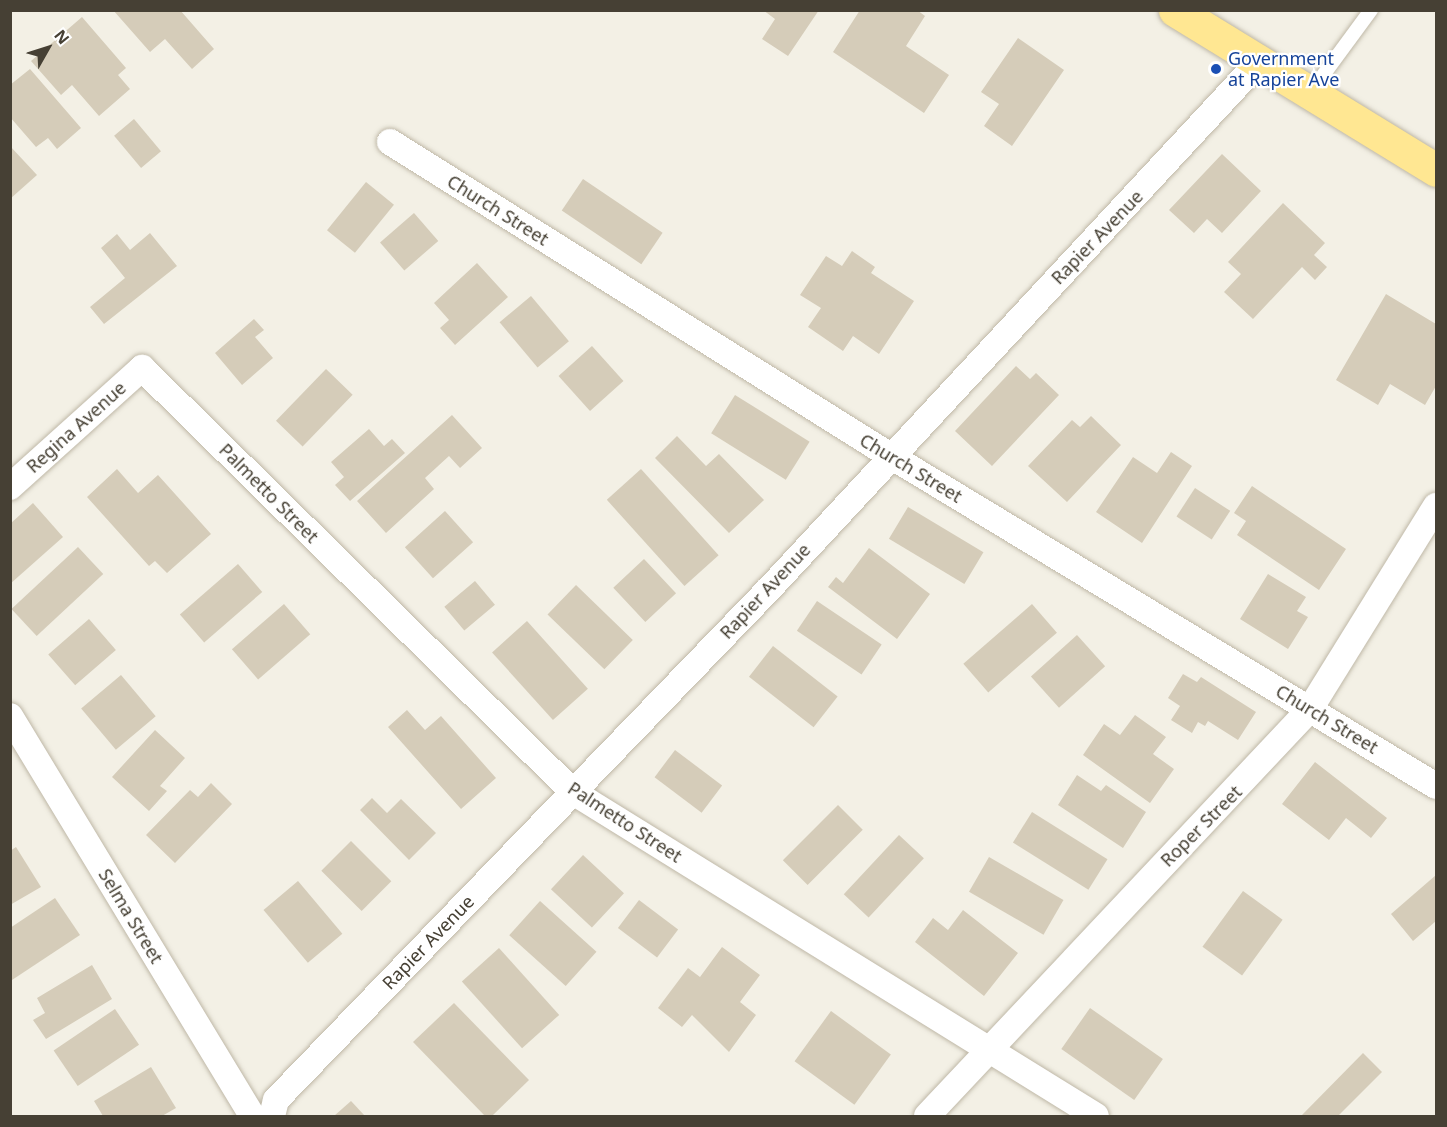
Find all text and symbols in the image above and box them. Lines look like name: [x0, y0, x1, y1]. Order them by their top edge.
north arrow: [18, 18, 78, 78]
text: N: [49, 25, 75, 49]
place label: Government at Rapier Ave: [1228, 48, 1339, 90]
marker: Government at Rapier Ave: [1209, 62, 1223, 76]
street label: Church Street: [443, 170, 553, 250]
street label: Rapier Avenue: [1047, 185, 1147, 289]
street label: Regina Avenue: [22, 377, 130, 477]
street label: Church Street: [856, 429, 966, 507]
street label: Palmetto Street: [215, 439, 323, 547]
street label: Rapier Avenue: [715, 539, 815, 643]
street label: Church Street: [1272, 680, 1382, 758]
street label: Palmetto Street: [564, 777, 686, 867]
street label: Roper Street: [1156, 781, 1246, 871]
street label: Selma Street: [94, 865, 168, 967]
street label: Rapier Avenue: [378, 890, 478, 994]

